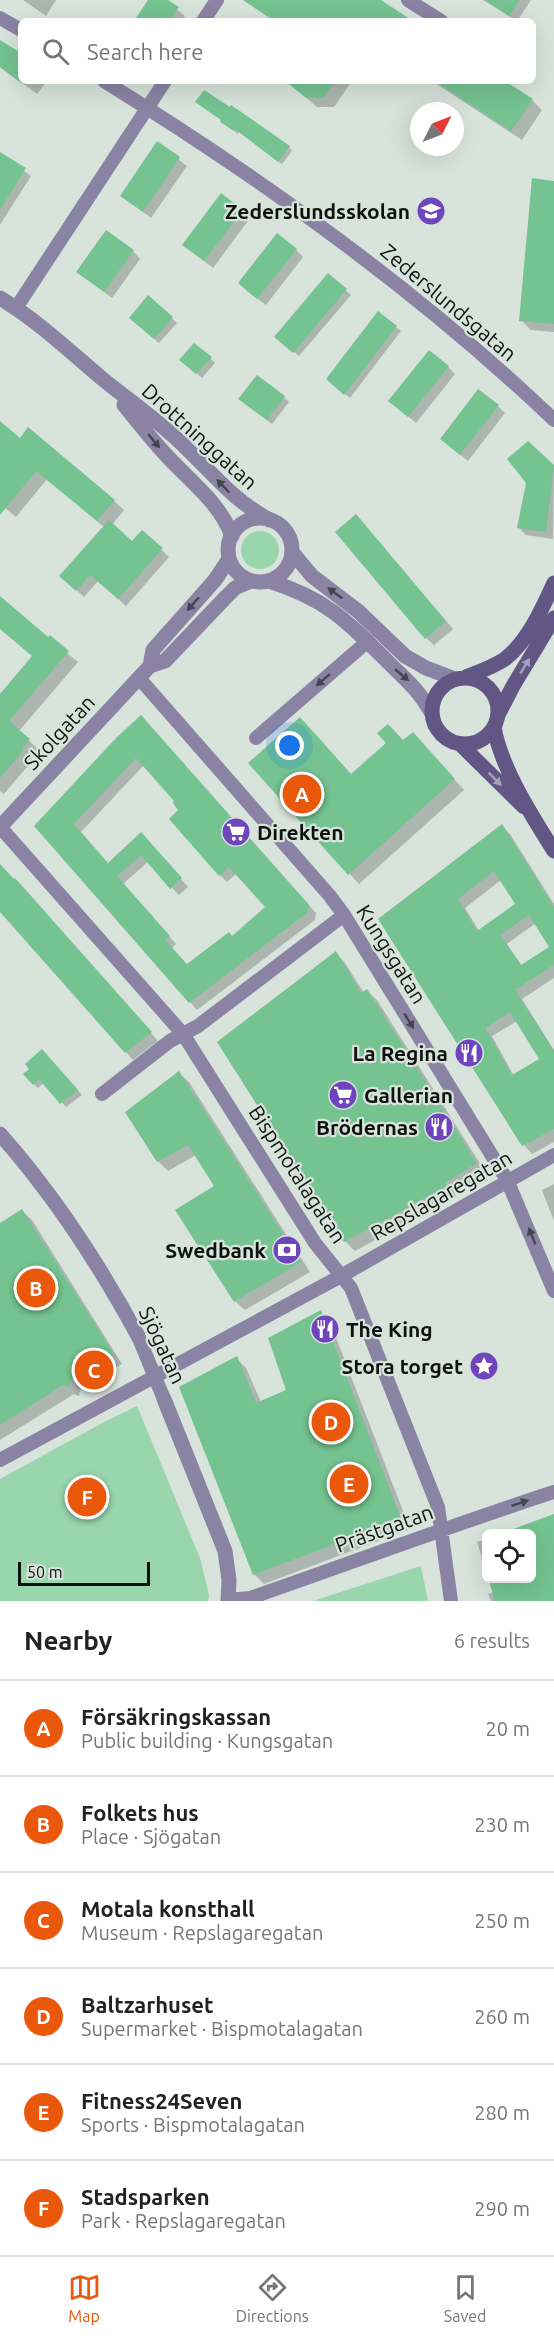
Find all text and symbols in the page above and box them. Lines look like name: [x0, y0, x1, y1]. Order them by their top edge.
search box: [18, 18, 536, 84]
icon: search: [39, 35, 72, 68]
text: Search here: [87, 39, 203, 64]
north arrow: [410, 102, 464, 156]
school or university icon: Zederslundsskolan: [415, 195, 447, 227]
place label: Zederslundsskolan: [225, 199, 410, 223]
street label: Zederslundsgatan: [376, 238, 522, 366]
street label: Drottninggatan: [138, 378, 262, 494]
one-way arrow: [147, 433, 160, 448]
one-way arrow: [216, 479, 230, 494]
one-way arrow: [327, 587, 343, 600]
one-way arrow: [187, 596, 200, 611]
one-way arrow: [519, 658, 530, 674]
one-way arrow: [394, 668, 409, 681]
one-way arrow: [316, 673, 331, 687]
street label: Skolgatan: [19, 690, 99, 774]
your location: [275, 731, 304, 760]
pin: A: [282, 772, 322, 816]
one-way arrow: [488, 772, 503, 786]
supermarket icon: Direkten: [220, 816, 252, 848]
place label: Direkten: [257, 820, 343, 844]
street label: Kungsgatan: [352, 900, 432, 1008]
one-way arrow: [404, 1013, 415, 1029]
restaurant icon: La Regina: [453, 1037, 485, 1069]
place label: La Regina: [353, 1041, 448, 1065]
supermarket icon: Gallerian: [327, 1079, 359, 1111]
place label: Gallerian: [364, 1083, 453, 1107]
street label: Bispmotalagatan: [245, 1101, 351, 1247]
restaurant icon: Brödernas: [423, 1111, 455, 1143]
place label: Brödernas: [316, 1115, 418, 1139]
street label: Repslagaregatan: [366, 1145, 516, 1245]
one-way arrow: [527, 1227, 537, 1245]
bank icon: Swedbank: [271, 1234, 303, 1266]
place label: Swedbank: [165, 1238, 266, 1262]
pin: B: [16, 1266, 56, 1310]
street label: Sjögatan: [135, 1303, 191, 1387]
restaurant icon: The King: [309, 1313, 341, 1345]
place label: The King: [346, 1317, 433, 1341]
pin: C: [74, 1348, 113, 1392]
place icon: Stora torget: [468, 1350, 500, 1382]
place label: Stora torget: [342, 1354, 463, 1378]
pin: D: [312, 1400, 350, 1444]
pin: E: [330, 1462, 368, 1506]
pin: F: [68, 1474, 106, 1520]
one-way arrow: [511, 1498, 529, 1507]
street label: Prästgatan: [332, 1499, 436, 1557]
map controls: [482, 1529, 536, 1583]
button: locate: [482, 1529, 536, 1583]
scale bar: [18, 1559, 150, 1586]
text: 50 m: [27, 1563, 63, 1581]
text: Nearby: [24, 1626, 112, 1655]
text: 6 results: [454, 1629, 530, 1652]
text: Försäkringskassan: [81, 1704, 271, 1729]
text: A: [36, 1717, 51, 1740]
text: 20 m: [486, 1717, 530, 1740]
text: Public building · Kungsgatan: [81, 1729, 333, 1752]
text: Folkets hus: [81, 1800, 199, 1825]
text: B: [37, 1813, 50, 1836]
text: 230 m: [474, 1813, 530, 1836]
text: Place · Sjögatan: [81, 1825, 221, 1848]
text: Motala konsthall: [81, 1896, 255, 1921]
text: C: [37, 1909, 50, 1932]
text: 250 m: [474, 1909, 530, 1932]
text: Museum · Repslagaregatan: [81, 1921, 323, 1944]
text: Baltzarhuset: [81, 1992, 213, 2017]
text: D: [36, 2005, 51, 2028]
text: 260 m: [474, 2005, 530, 2028]
text: Supermarket · Bispmotalagatan: [81, 2017, 363, 2040]
text: Fitness24Seven: [81, 2088, 242, 2113]
text: E: [38, 2101, 49, 2124]
text: 280 m: [474, 2101, 530, 2124]
text: Sports · Bispmotalagatan: [81, 2113, 305, 2136]
text: Stadsparken: [81, 2184, 210, 2209]
text: F: [38, 2197, 49, 2220]
text: 290 m: [474, 2197, 530, 2220]
text: Park · Repslagaregatan: [81, 2209, 286, 2232]
tab: Map: [68, 2271, 101, 2325]
tab: Directions: [236, 2271, 309, 2325]
tab: Saved: [444, 2271, 486, 2325]

